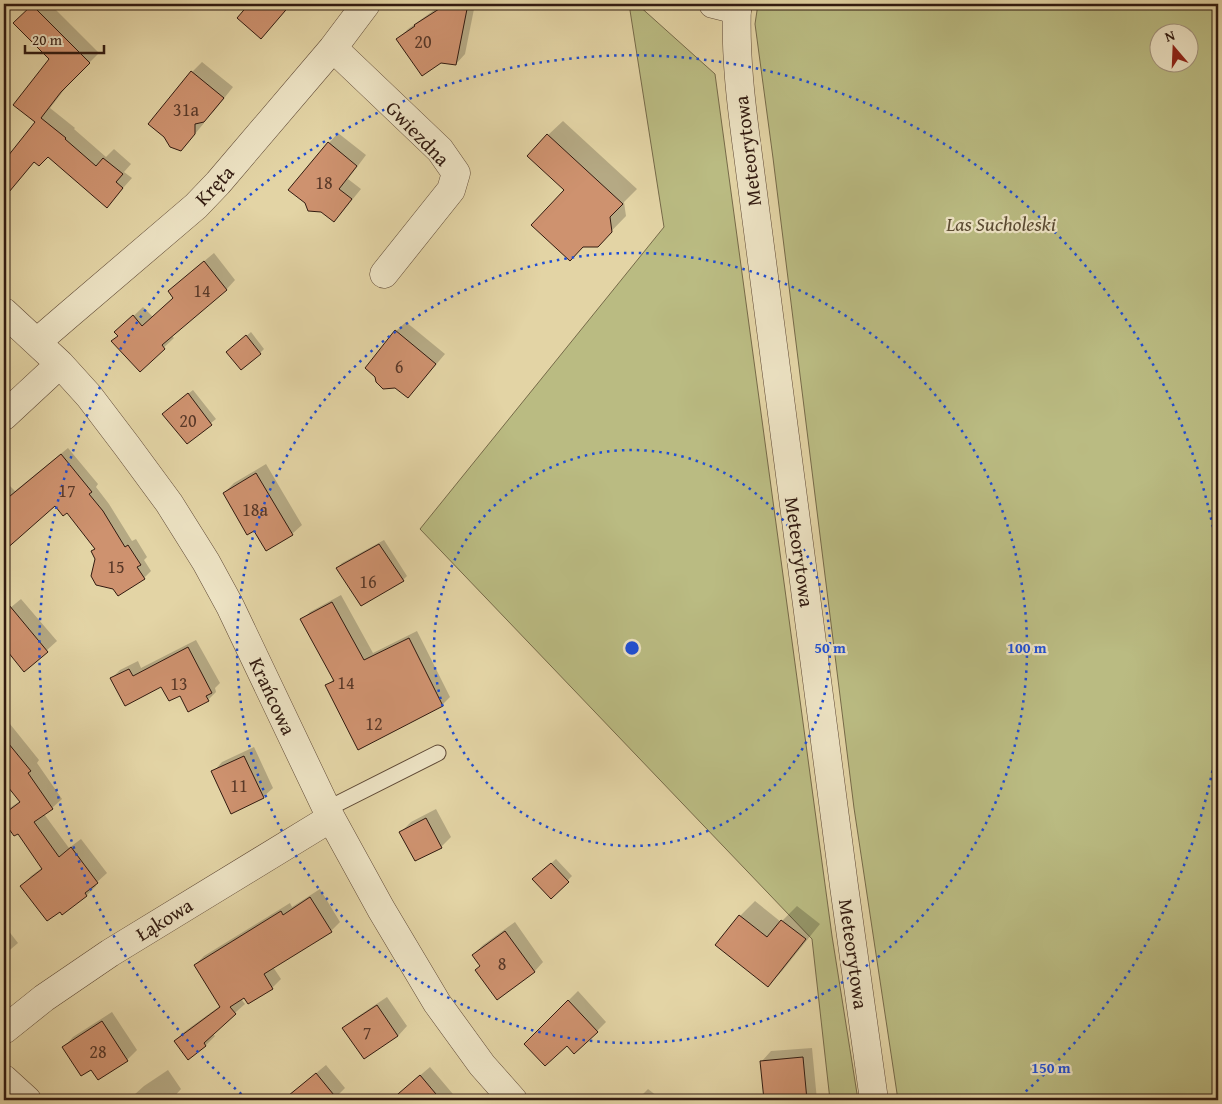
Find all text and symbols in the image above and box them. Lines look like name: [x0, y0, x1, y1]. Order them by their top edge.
scale bar: [25, 22, 104, 54]
north arrow: [1150, 22, 1200, 72]
text: N: [1162, 25, 1178, 47]
house number: 20: [414, 28, 432, 55]
text: 20 m: [32, 29, 63, 50]
street label: Gwiezdna: [379, 94, 457, 173]
street label: Meteorytowa: [726, 94, 768, 208]
house number: 31a: [173, 96, 199, 123]
street label: Kręta: [188, 158, 241, 212]
house number: 18: [315, 169, 333, 196]
park label: Las Sucholeski: [945, 209, 1056, 238]
house number: 14: [193, 277, 211, 304]
house number: 6: [395, 353, 403, 380]
house number: 20: [179, 407, 197, 434]
house number: 17: [58, 477, 76, 504]
street label: Meteorytowa: [778, 495, 822, 609]
house number: 18a: [242, 496, 268, 523]
house number: 15: [107, 553, 125, 580]
house number: 16: [359, 568, 377, 595]
text: 50 m: [814, 637, 846, 658]
text: 100 m: [1007, 637, 1047, 658]
centre of rings: [623, 639, 641, 657]
street label: Krańcowa: [242, 652, 304, 740]
house number: 14: [337, 669, 355, 696]
house number: 13: [170, 670, 188, 697]
house number: 12: [365, 710, 383, 737]
house number: 11: [230, 772, 248, 799]
street label: Łąkowa: [130, 890, 199, 948]
street label: Meteorytowa: [832, 897, 876, 1011]
house number: 8: [498, 950, 506, 977]
house number: 7: [363, 1019, 371, 1046]
house number: 28: [89, 1038, 107, 1065]
text: 150 m: [1031, 1057, 1071, 1078]

